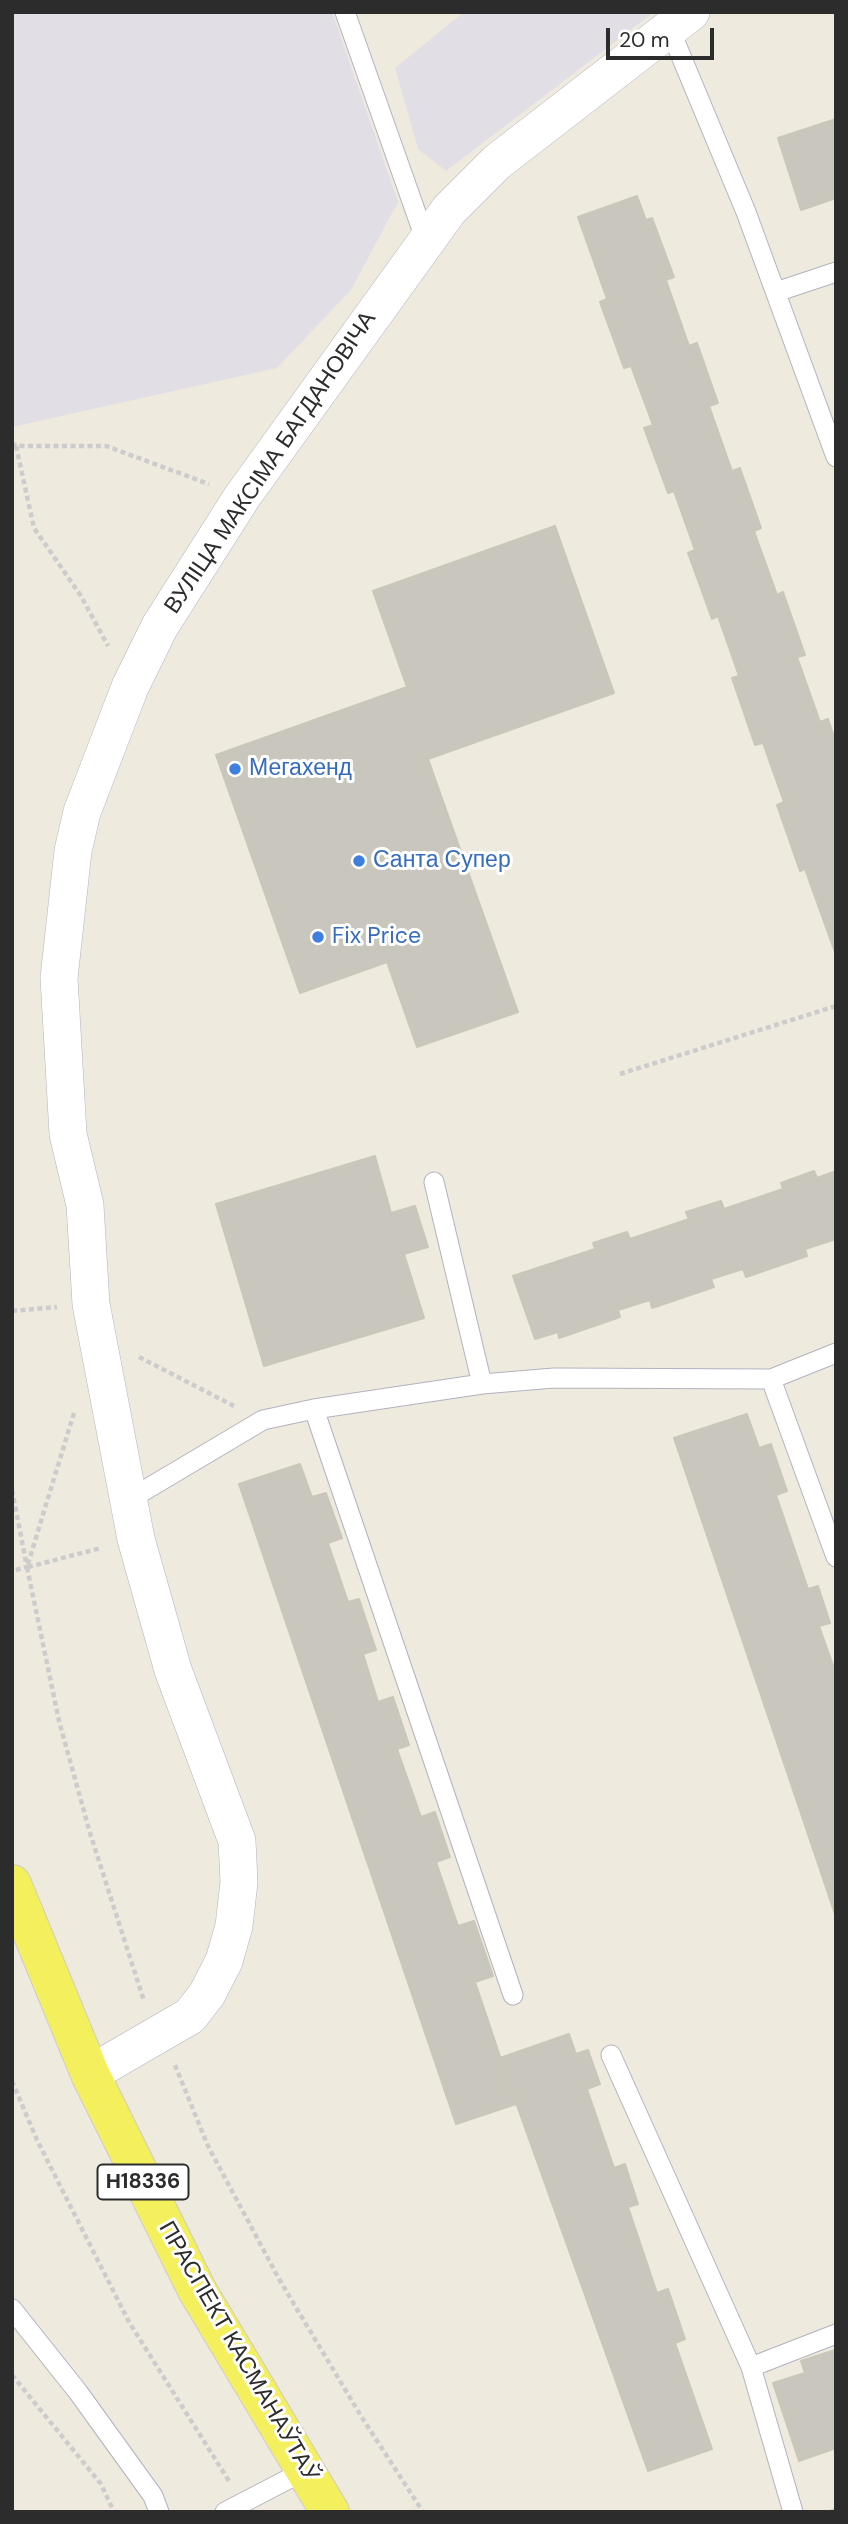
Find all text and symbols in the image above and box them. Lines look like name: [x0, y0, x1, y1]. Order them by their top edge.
scale bar: [610, 14, 718, 58]
text: 20 m: [619, 26, 670, 54]
street label: ВУЛІЦА МАКСІМА БАГДАНОВІЧА: [159, 307, 383, 619]
place label: Мегахенд: [249, 755, 352, 783]
marker: Мегахенд: [227, 761, 243, 777]
place label: Санта Супер: [373, 847, 511, 875]
marker: Санта Супер: [351, 853, 367, 869]
place label: Fix Price: [332, 923, 421, 951]
marker: Fix Price: [310, 929, 326, 945]
road number: Н18336: [97, 2164, 188, 2200]
street label: ПРАСПЕКТ КАСМАНАЎТАЎ: [152, 2217, 324, 2487]

